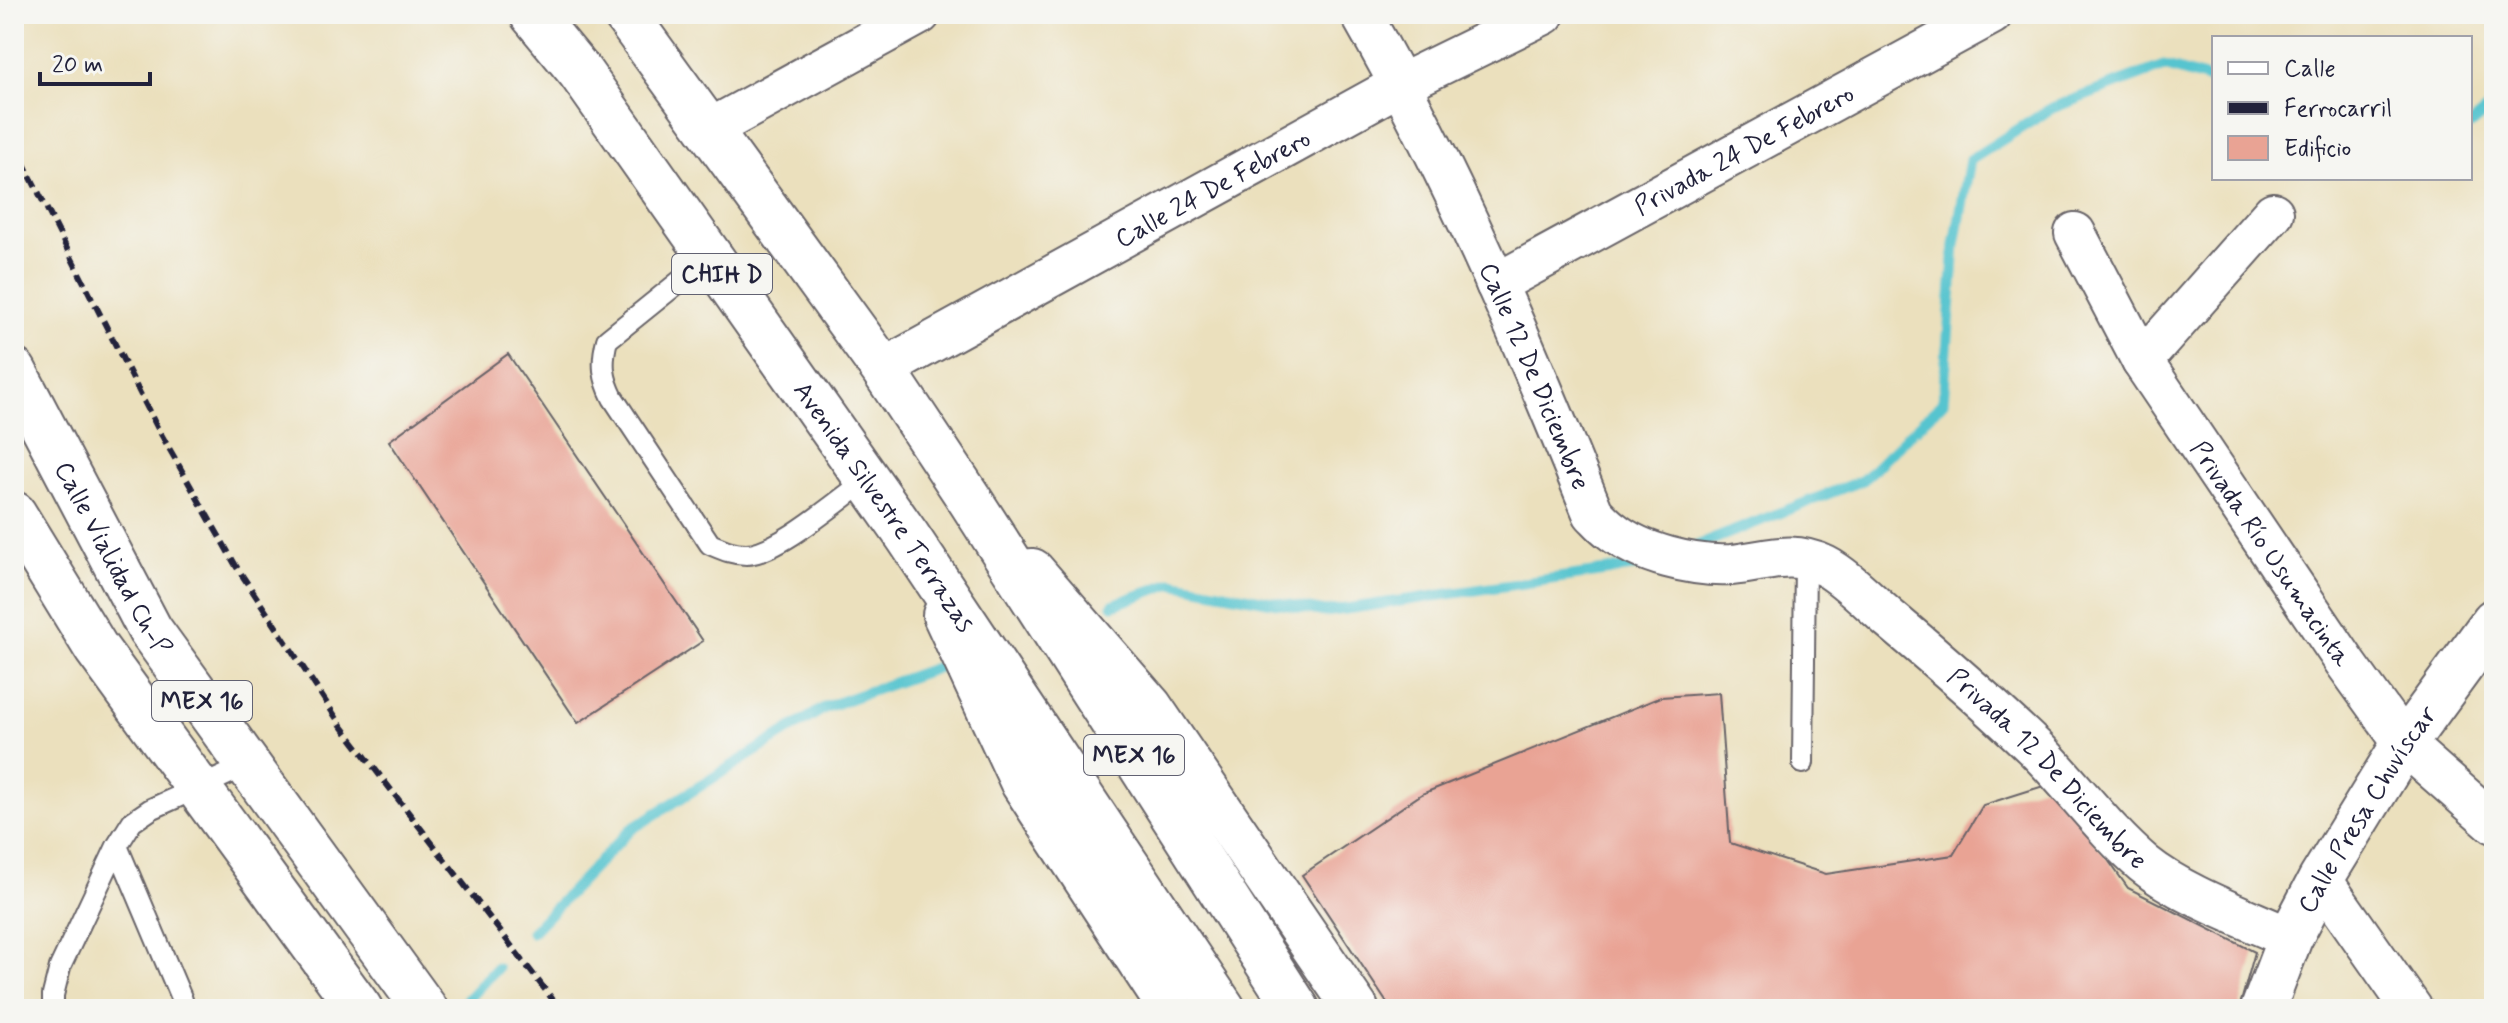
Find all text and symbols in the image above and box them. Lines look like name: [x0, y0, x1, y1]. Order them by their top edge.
scale bar: [40, 36, 150, 86]
legend: [2212, 36, 2472, 180]
text: 20 m: [52, 50, 103, 81]
text: Calle: [2284, 54, 2336, 85]
street label: Privada 24 De Febrero: [1629, 77, 1860, 224]
text: Ferrocarril: [2284, 94, 2392, 125]
street label: Calle 24 De Febrero: [1110, 122, 1317, 257]
text: Edificio: [2284, 134, 2351, 165]
road number: CHIH D: [672, 254, 772, 294]
street label: Calle 12 De Diciembre: [1470, 258, 1597, 495]
street label: Avenida Silvestre Terrazas: [785, 376, 982, 639]
street label: Privada Río Usumacinta: [2182, 435, 2358, 674]
street label: Calle Vialidad Ch-P: [46, 456, 179, 664]
street label: Privada 12 De Diciembre: [1939, 661, 2154, 878]
road number: MEX 16: [152, 681, 252, 721]
street label: Calle Presa Chuvíscar: [2291, 699, 2446, 920]
road number: MEX 16: [1084, 735, 1184, 775]

